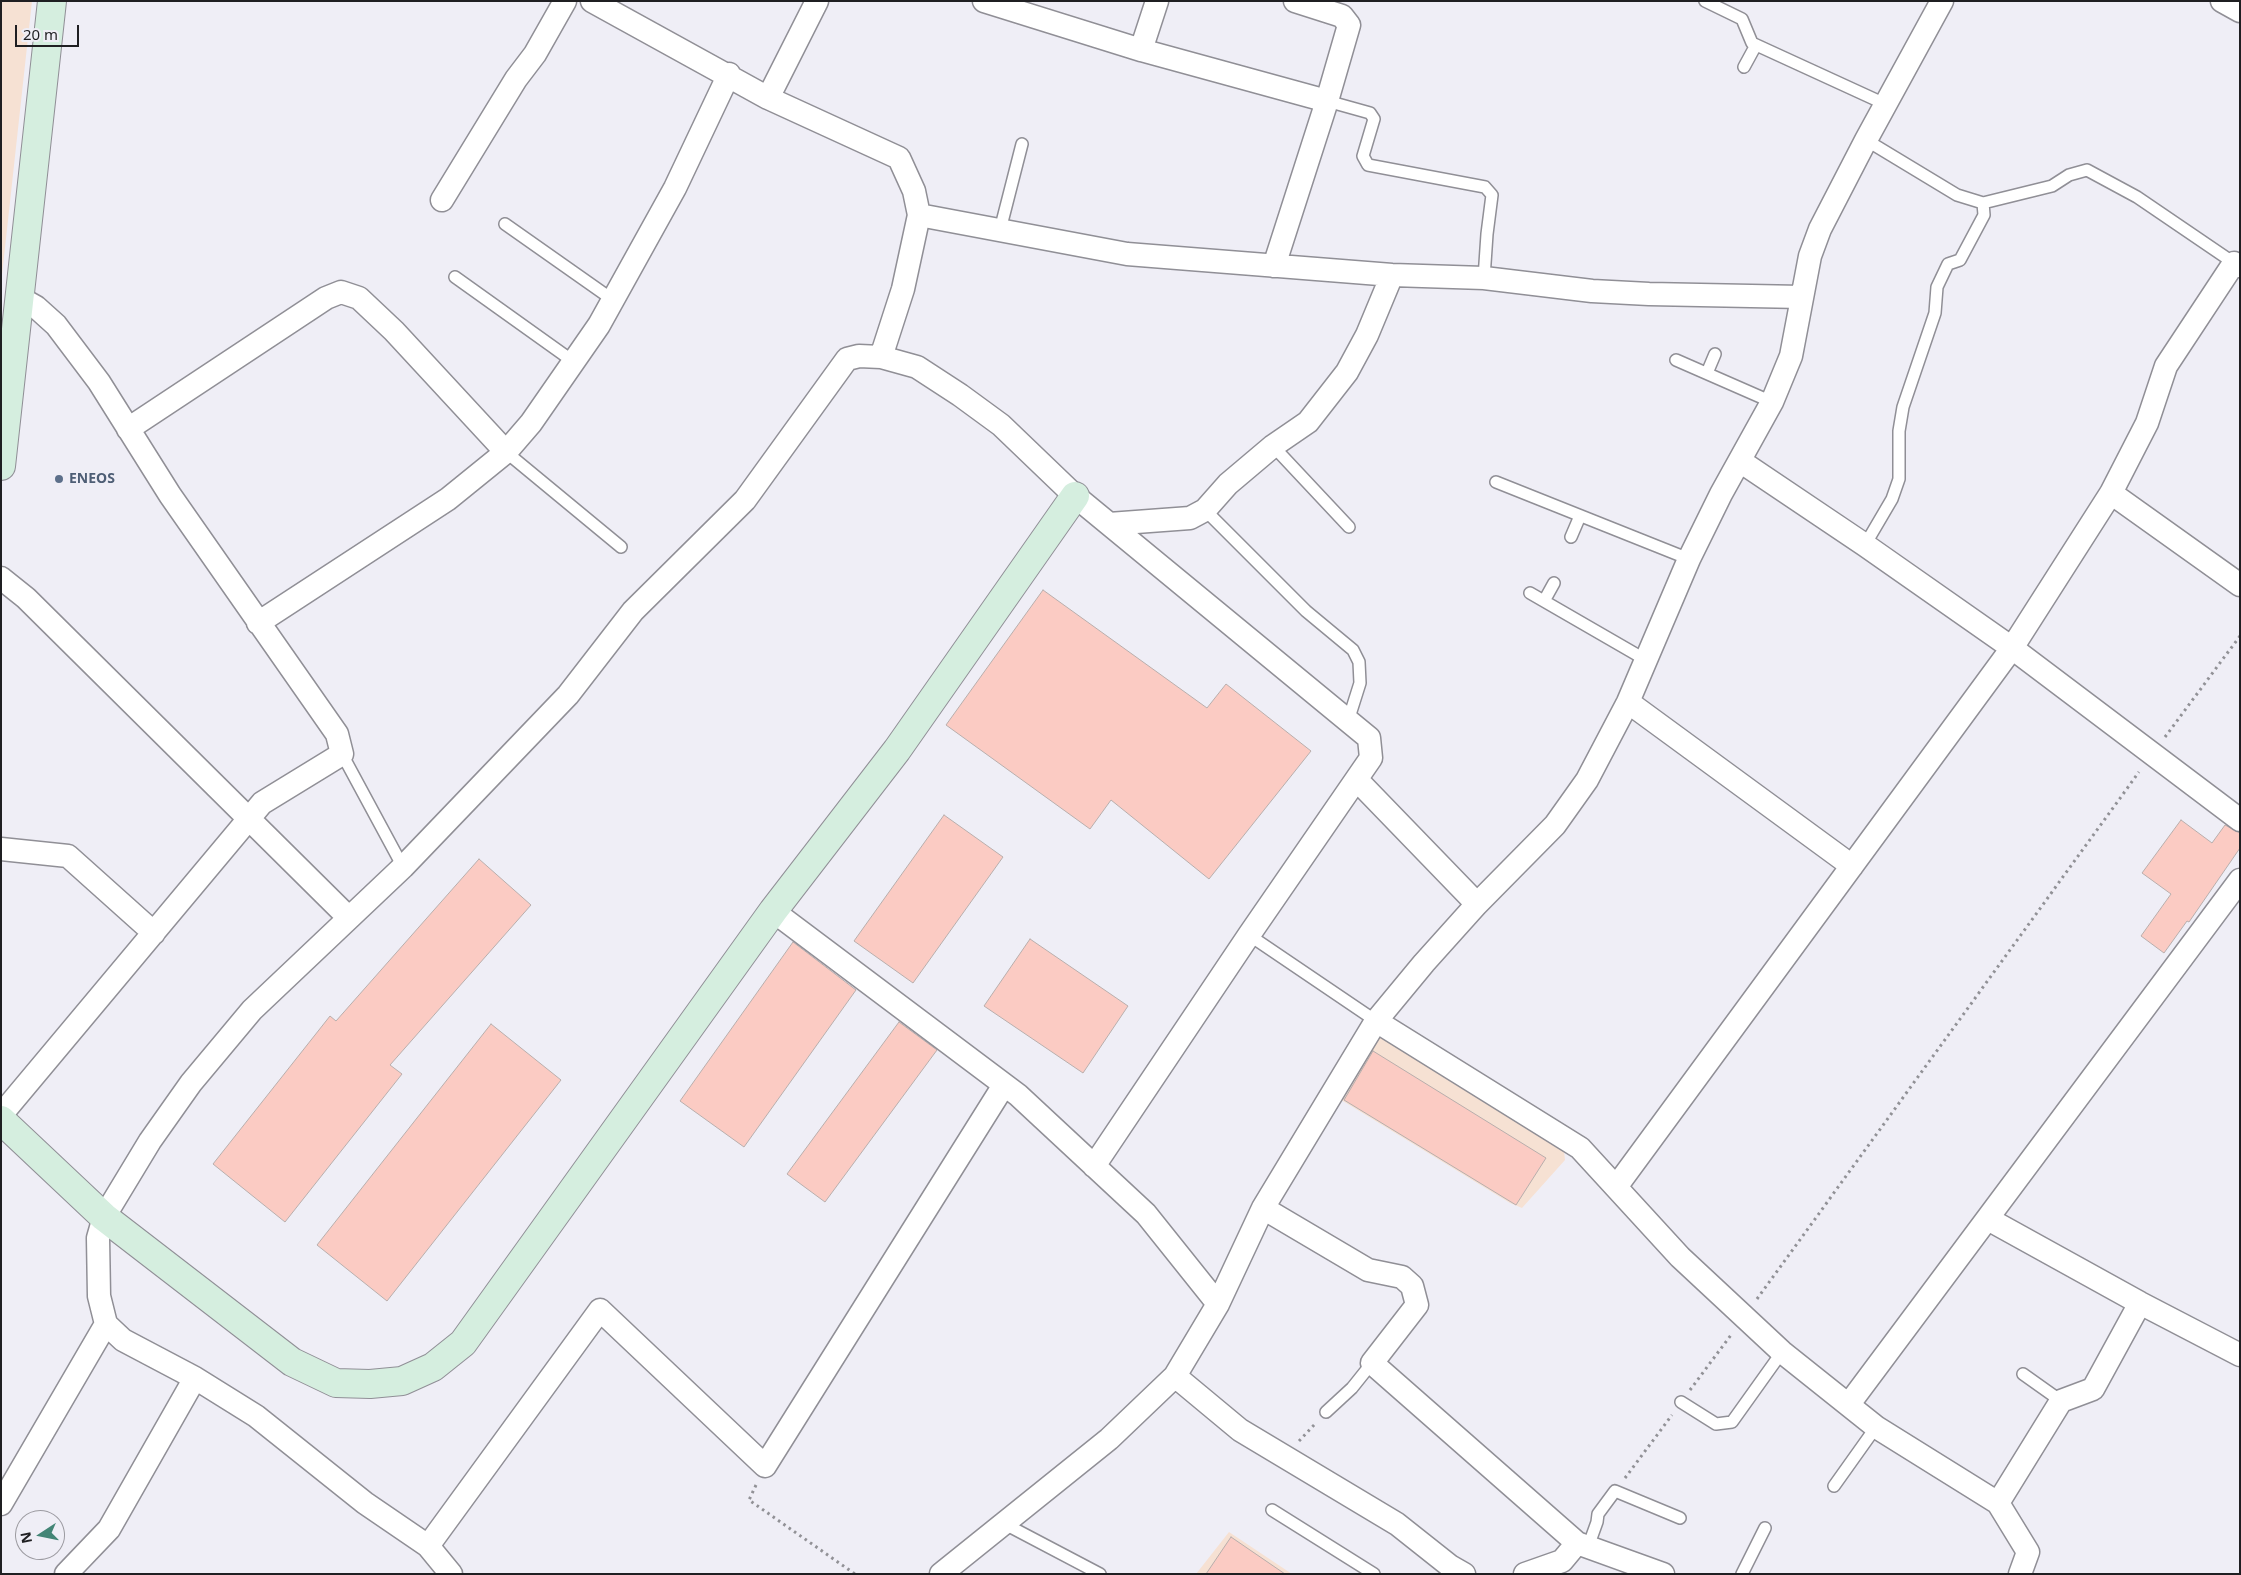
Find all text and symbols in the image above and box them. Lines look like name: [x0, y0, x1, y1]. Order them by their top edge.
scale bar: [18, 15, 81, 47]
text: 20 m: [23, 24, 58, 44]
place label: ENEOS: [69, 471, 115, 487]
marker: ENEOS: [53, 473, 65, 485]
north arrow: [15, 1510, 65, 1560]
text: N: [15, 1530, 36, 1545]

